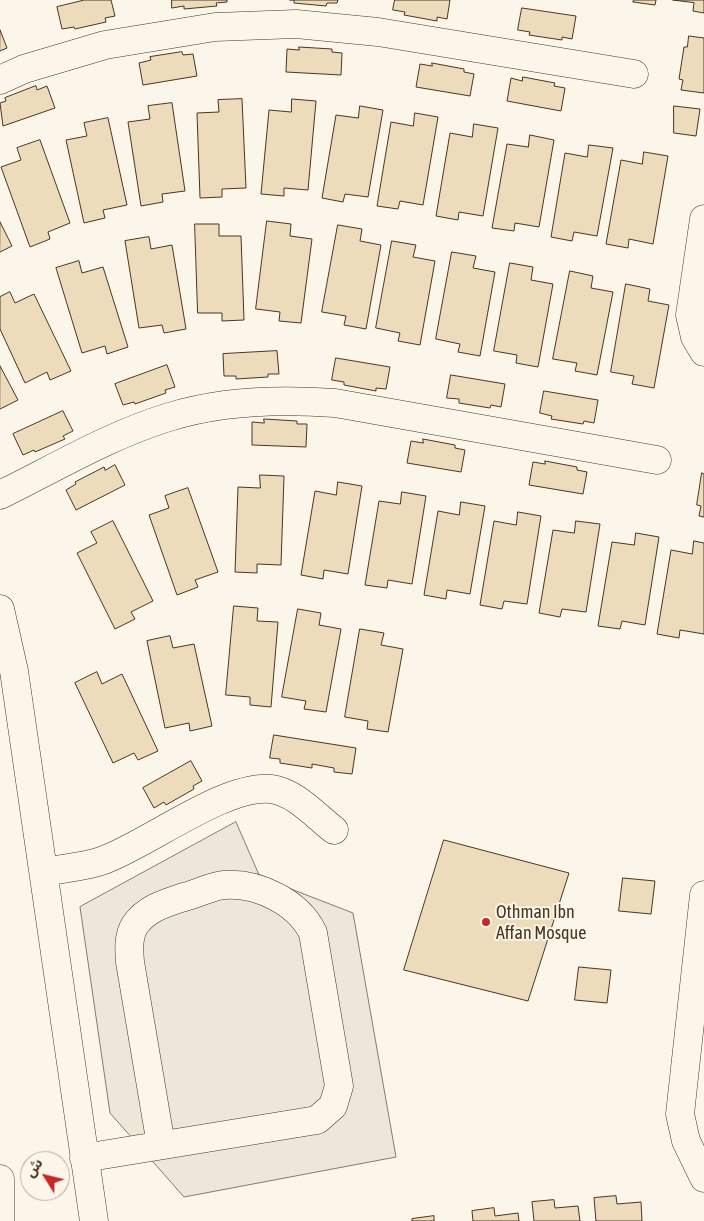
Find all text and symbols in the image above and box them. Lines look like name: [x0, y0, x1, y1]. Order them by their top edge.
place label: Othman Ibn Affan Mosque: [496, 901, 586, 944]
marker: Othman Ibn Affan Mosque: [480, 916, 492, 928]
north arrow: [20, 1151, 70, 1201]
text: ش: [22, 1155, 46, 1180]

